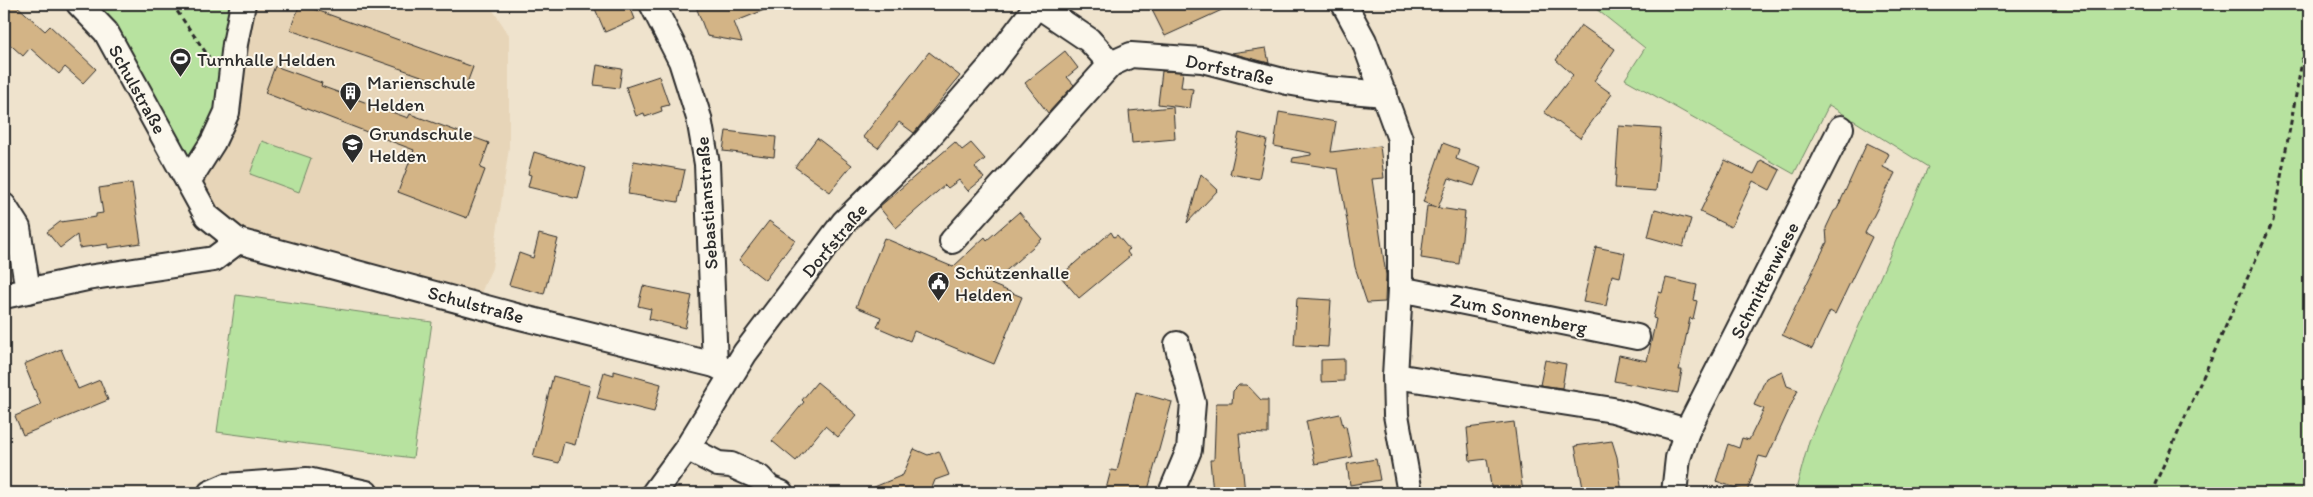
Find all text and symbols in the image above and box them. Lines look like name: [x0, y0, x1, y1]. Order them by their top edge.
street label: Schulstraße: [104, 41, 171, 138]
sports icon: Turnhalle Helden: [169, 47, 193, 78]
place label: Turnhalle Helden: [197, 48, 335, 71]
street label: Dorfstraße: [1183, 49, 1276, 90]
place label: Marienschule Helden: [367, 71, 476, 116]
building icon: Marienschule Helden: [339, 81, 363, 112]
place label: Grundschule Helden: [369, 122, 473, 167]
school or university icon: Grundschule Helden: [341, 132, 365, 163]
street label: Sebastianstraße: [690, 136, 723, 270]
street label: Dorfstraße: [797, 198, 872, 282]
street label: Schmittenwiese: [1725, 218, 1804, 342]
place label: Schützenhalle Helden: [955, 261, 1069, 306]
public building icon: Schützenhalle Helden: [927, 271, 951, 302]
street label: Schulstraße: [425, 281, 526, 328]
street label: Zum Sonnenberg: [1449, 288, 1589, 339]

